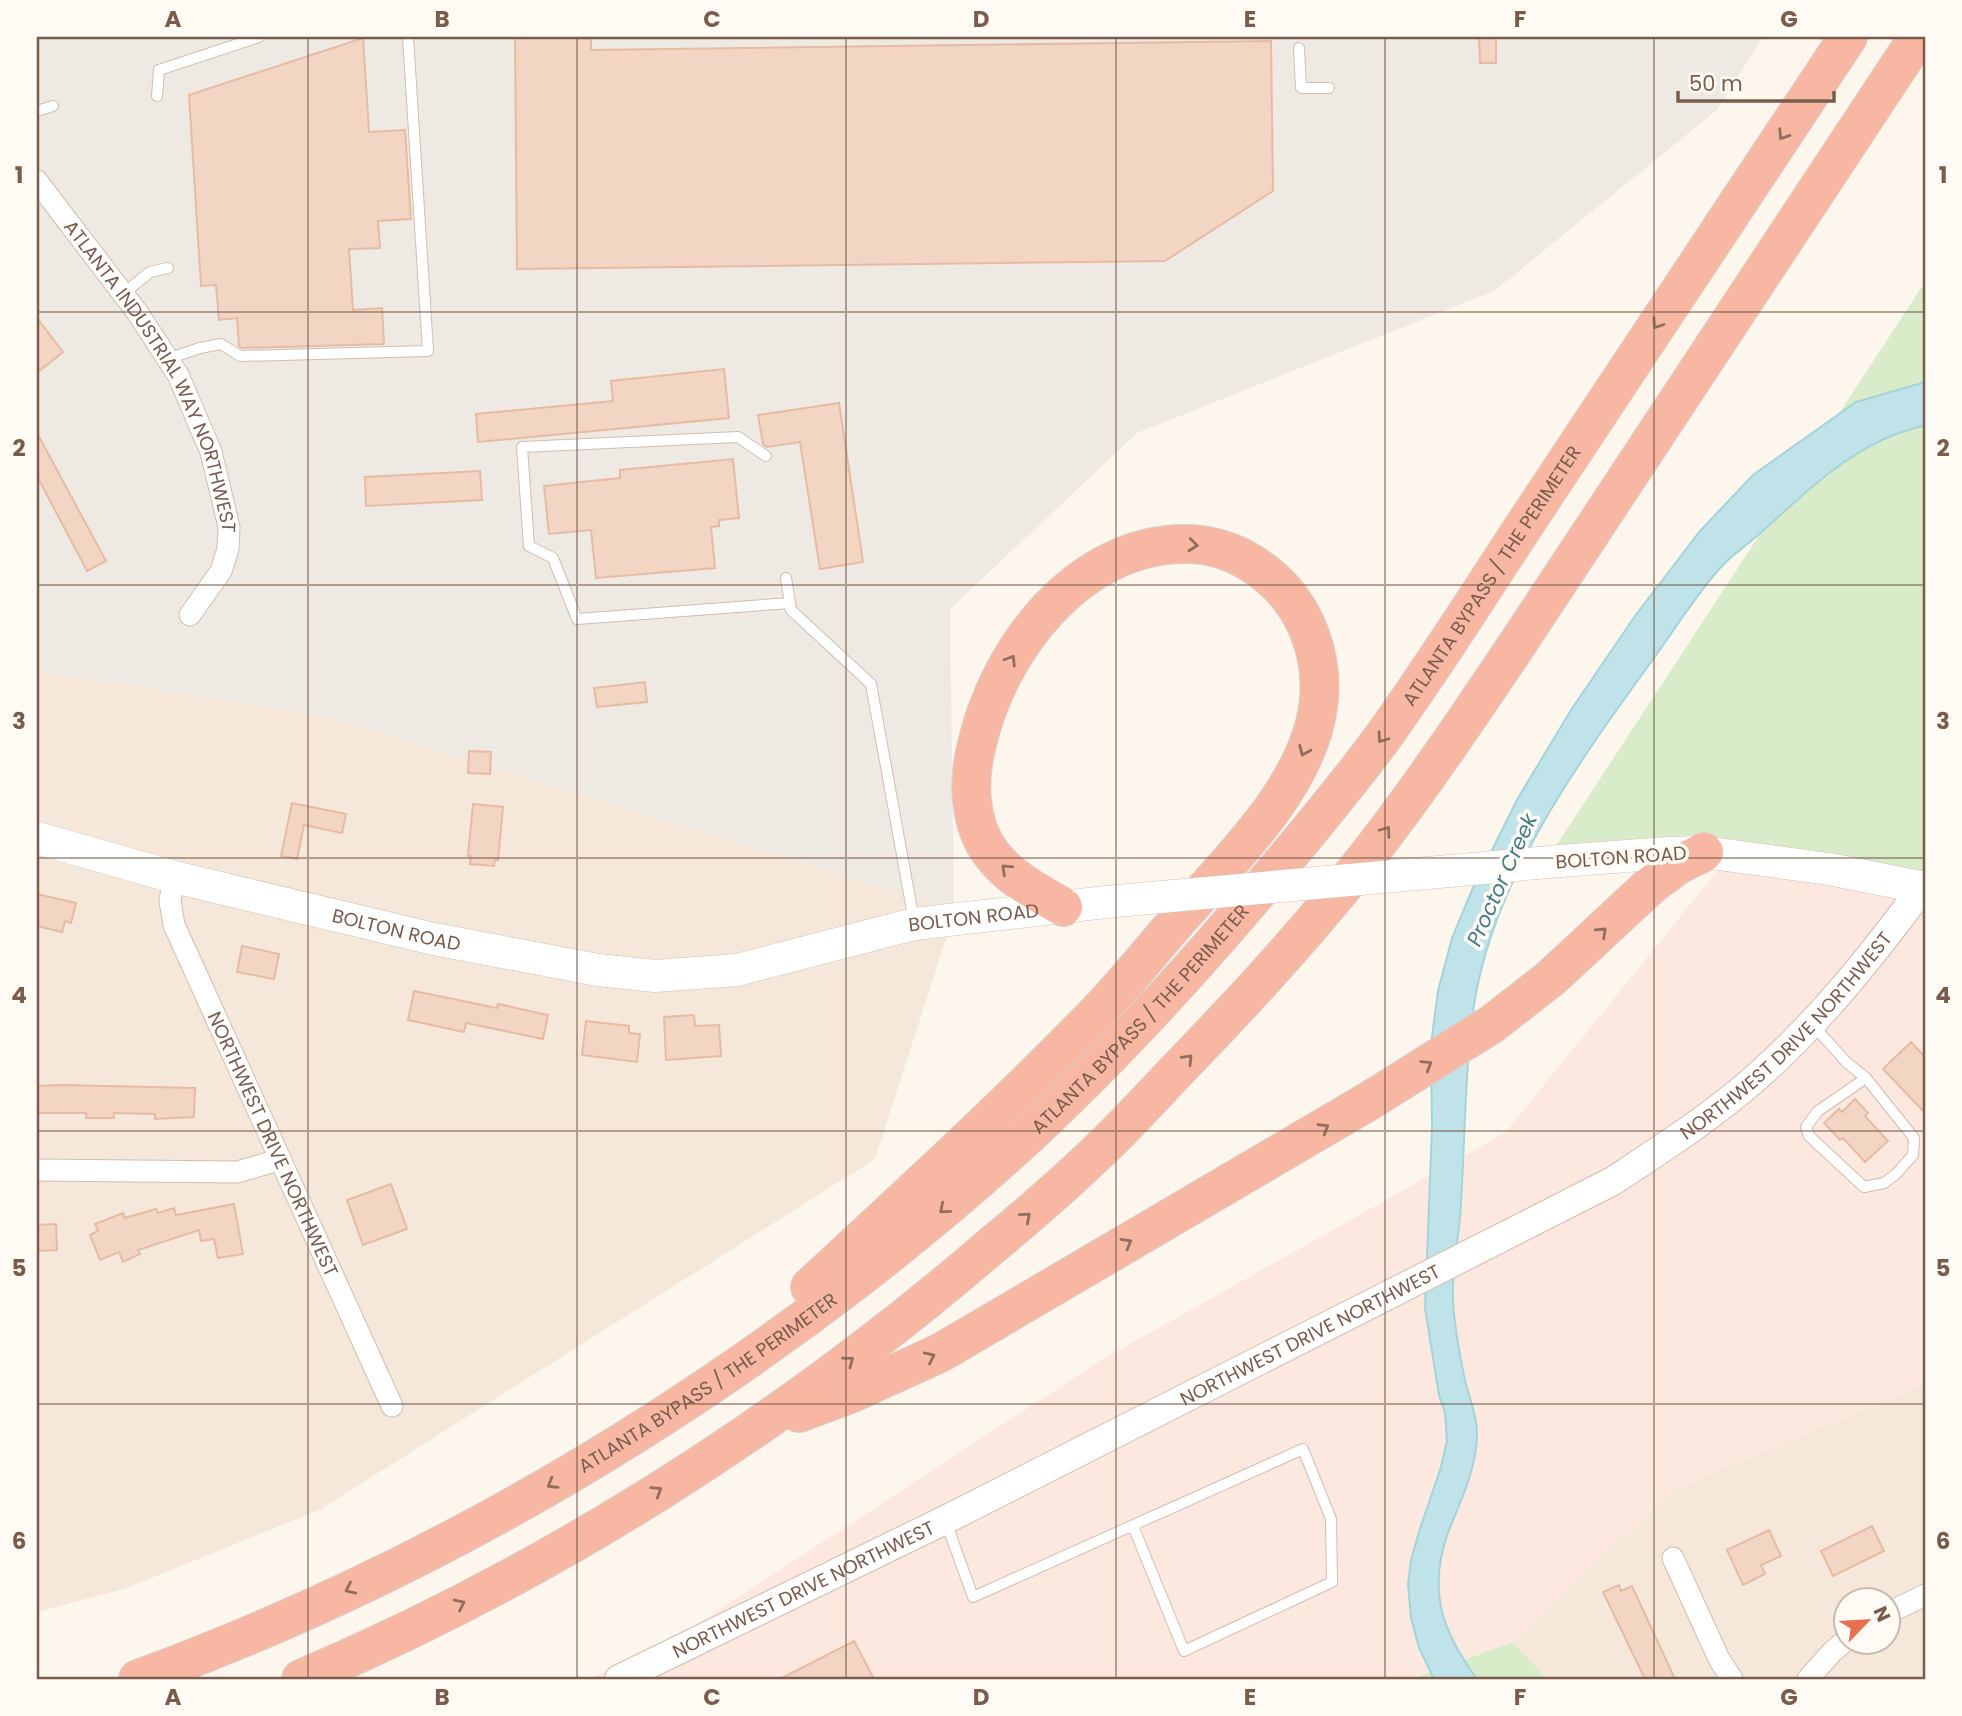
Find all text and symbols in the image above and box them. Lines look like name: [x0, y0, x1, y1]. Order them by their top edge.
text: A: [165, 3, 182, 35]
text: B: [434, 3, 450, 35]
text: C: [703, 3, 721, 35]
text: D: [973, 3, 989, 35]
text: E: [1244, 3, 1256, 35]
text: F: [1514, 3, 1526, 35]
text: G: [1780, 3, 1798, 35]
scale bar: [1678, 60, 1834, 104]
text: 50 m: [1689, 69, 1743, 98]
one-way arrow: [1778, 127, 1791, 140]
text: 1: [15, 159, 23, 191]
text: 1: [1939, 159, 1947, 191]
street label: ATLANTA INDUSTRIAL WAY NORTHWEST: [57, 214, 242, 533]
one-way arrow: [1653, 316, 1666, 329]
text: 2: [12, 432, 26, 464]
text: 2: [1936, 432, 1950, 464]
street label: ATLANTA BYPASS / THE PERIMETER: [1396, 440, 1587, 711]
one-way arrow: [1188, 537, 1199, 552]
one-way arrow: [1003, 654, 1016, 667]
text: 3: [12, 705, 26, 737]
text: 3: [1936, 705, 1950, 737]
one-way arrow: [1377, 730, 1390, 743]
one-way arrow: [1298, 745, 1312, 757]
water label: Proctor Creek: [1459, 808, 1544, 951]
one-way arrow: [1377, 827, 1390, 839]
street label: BOLTON ROAD: [1555, 839, 1687, 876]
one-way arrow: [1001, 865, 1014, 877]
street label: BOLTON ROAD: [907, 897, 1040, 939]
street label: ATLANTA BYPASS / THE PERIMETER: [1025, 899, 1255, 1140]
street label: BOLTON ROAD: [329, 902, 463, 958]
street label: NORTHWEST DRIVE NORTHWEST: [1674, 926, 1898, 1146]
one-way arrow: [1594, 928, 1607, 940]
text: 4: [11, 979, 27, 1011]
text: 4: [1935, 979, 1951, 1011]
street label: NORTHWEST DRIVE NORTHWEST: [201, 1007, 345, 1281]
one-way arrow: [1180, 1054, 1193, 1067]
one-way arrow: [1419, 1061, 1432, 1074]
one-way arrow: [1316, 1124, 1329, 1137]
one-way arrow: [940, 1201, 953, 1213]
one-way arrow: [1017, 1213, 1030, 1225]
one-way arrow: [1120, 1239, 1133, 1252]
text: 5: [12, 1252, 26, 1284]
text: 5: [1936, 1252, 1950, 1284]
street label: NORTHWEST DRIVE NORTHWEST: [1175, 1258, 1445, 1413]
street label: ATLANTA BYPASS / THE PERIMETER: [573, 1286, 843, 1480]
one-way arrow: [923, 1351, 935, 1365]
one-way arrow: [841, 1356, 854, 1369]
one-way arrow: [547, 1476, 560, 1489]
one-way arrow: [649, 1487, 662, 1500]
street label: NORTHWEST DRIVE NORTHWEST: [668, 1514, 939, 1665]
text: 6: [12, 1525, 26, 1557]
text: 6: [1936, 1525, 1950, 1557]
one-way arrow: [345, 1581, 358, 1595]
north arrow: [1832, 1586, 1902, 1656]
one-way arrow: [453, 1599, 465, 1613]
text: N: [1867, 1602, 1897, 1626]
text: A: [165, 1681, 182, 1713]
text: B: [434, 1681, 450, 1713]
text: C: [703, 1681, 721, 1713]
text: D: [973, 1681, 989, 1713]
text: E: [1244, 1681, 1256, 1713]
text: F: [1514, 1681, 1526, 1713]
text: G: [1780, 1681, 1798, 1713]

